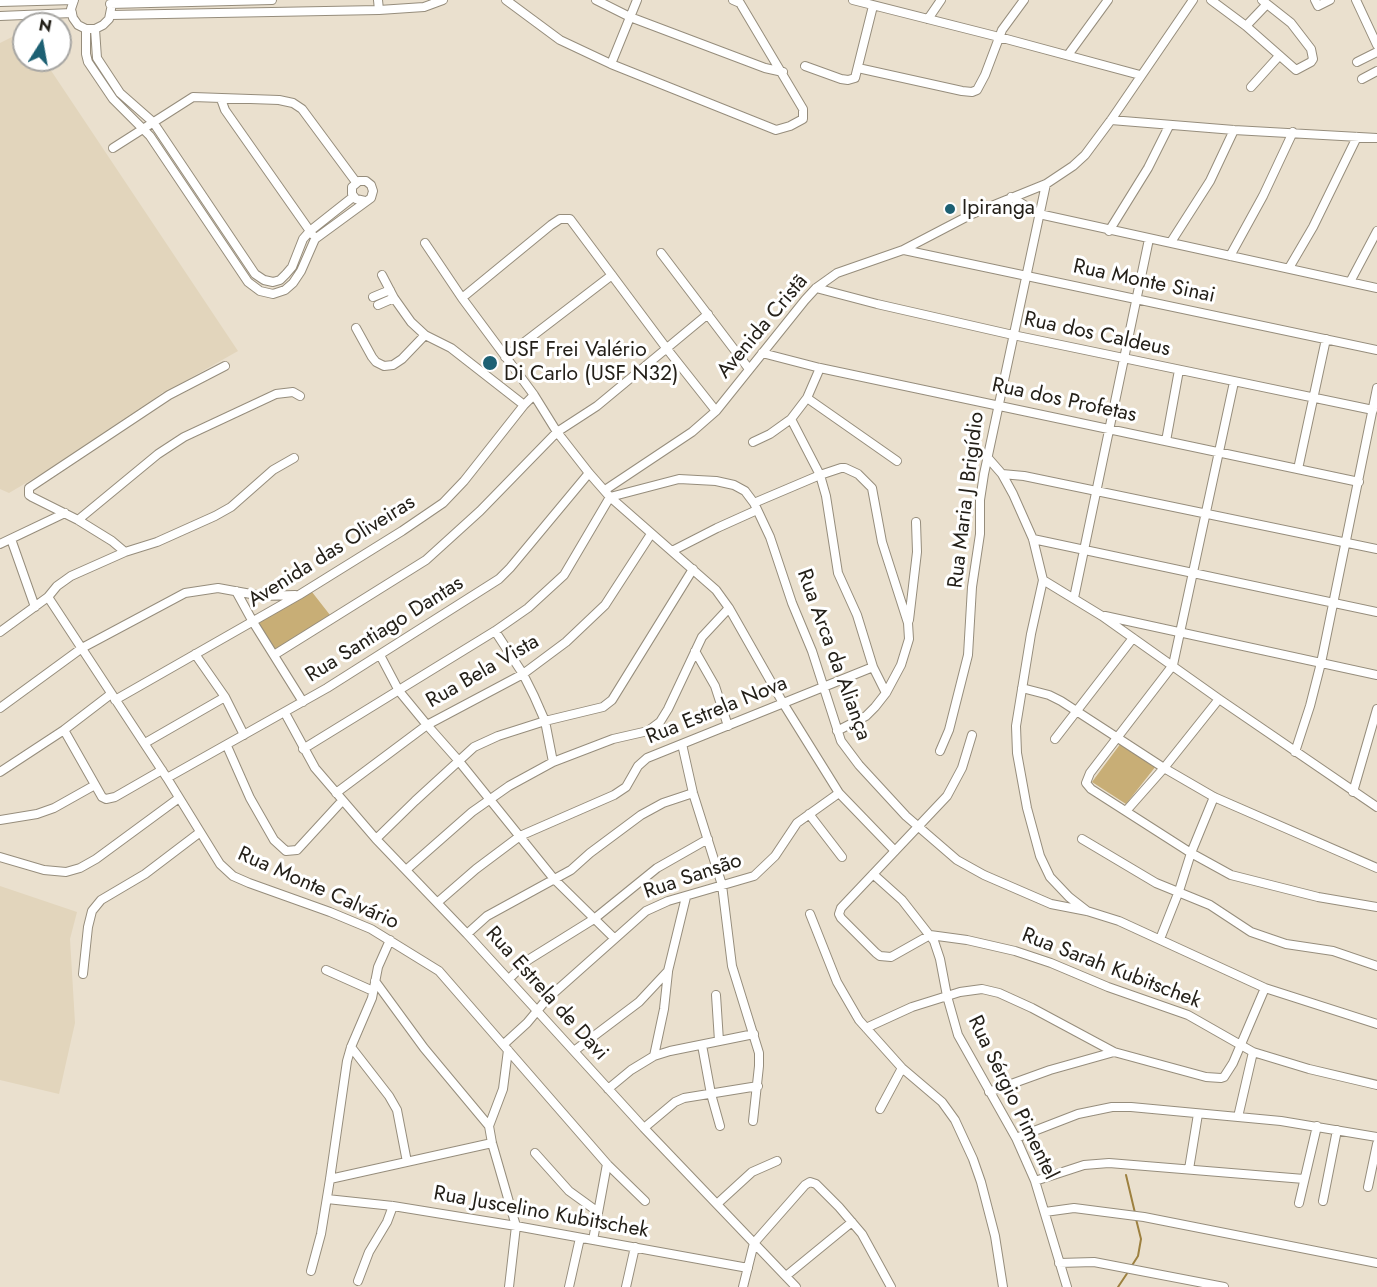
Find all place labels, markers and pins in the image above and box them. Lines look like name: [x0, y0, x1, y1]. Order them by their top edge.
place label: Ipiranga: [962, 196, 1035, 222]
marker: Ipiranga: [943, 202, 957, 216]
place label: USF Frei Valério Di Carlo (USF N32): [504, 338, 678, 388]
marker: USF Frei Valério Di Carlo (USF N32): [481, 354, 499, 372]

